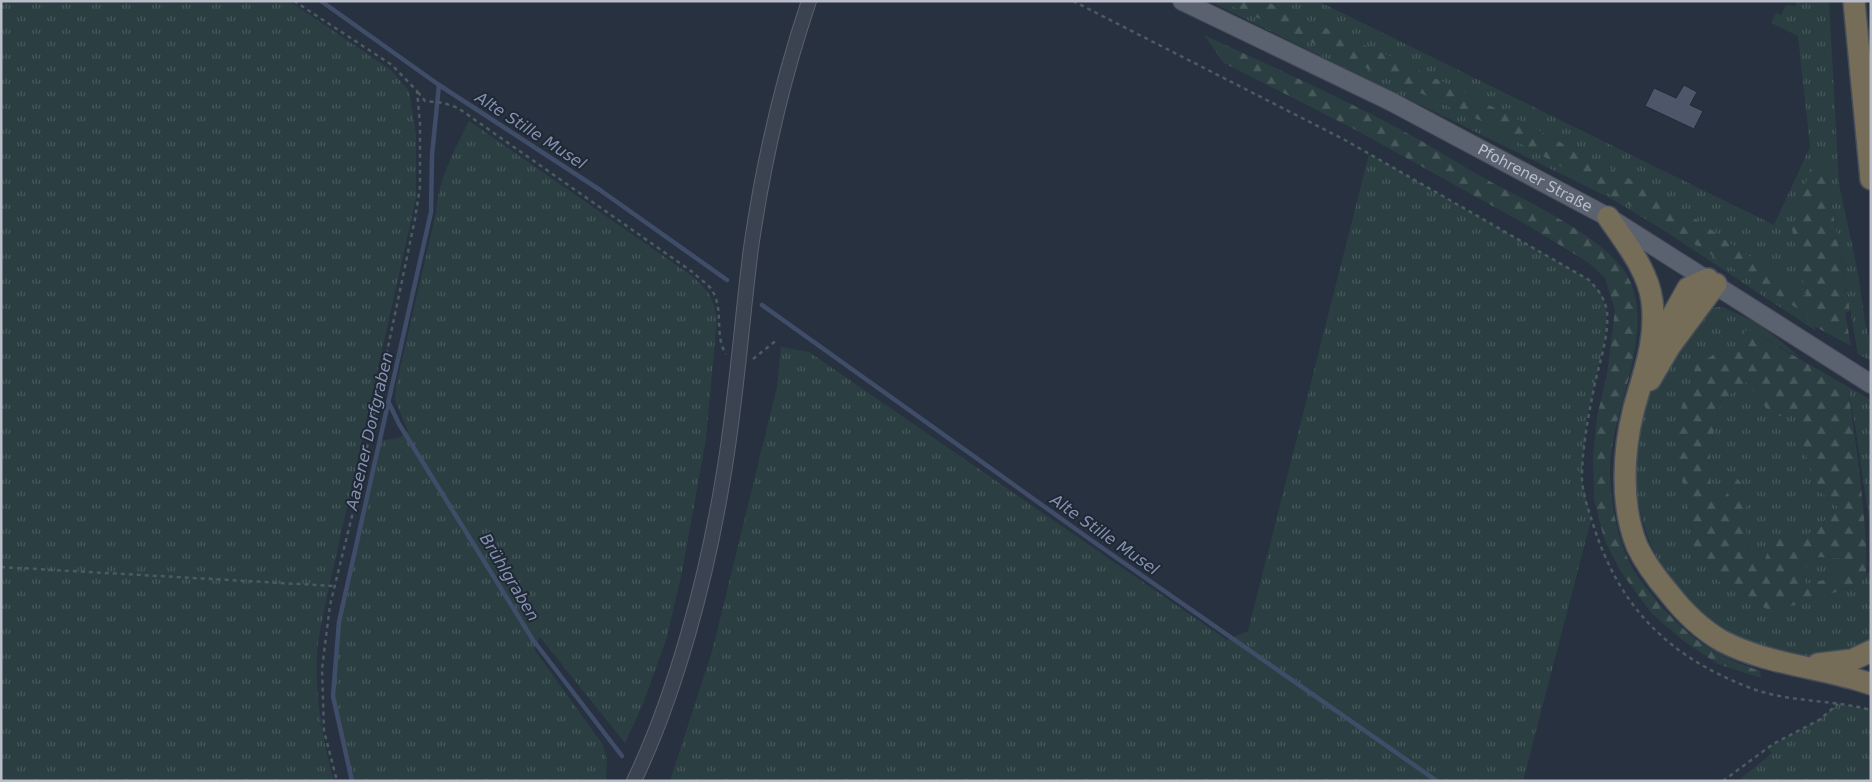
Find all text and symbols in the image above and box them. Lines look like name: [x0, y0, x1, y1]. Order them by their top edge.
water label: Alte Stille Musel: [471, 87, 590, 174]
street label: Pfohrener Straße: [1475, 140, 1595, 216]
water label: Aasener Dorfgraben: [342, 350, 397, 513]
water label: Alte Stille Musel: [1046, 489, 1163, 579]
water label: Brühlgraben: [476, 530, 543, 625]

